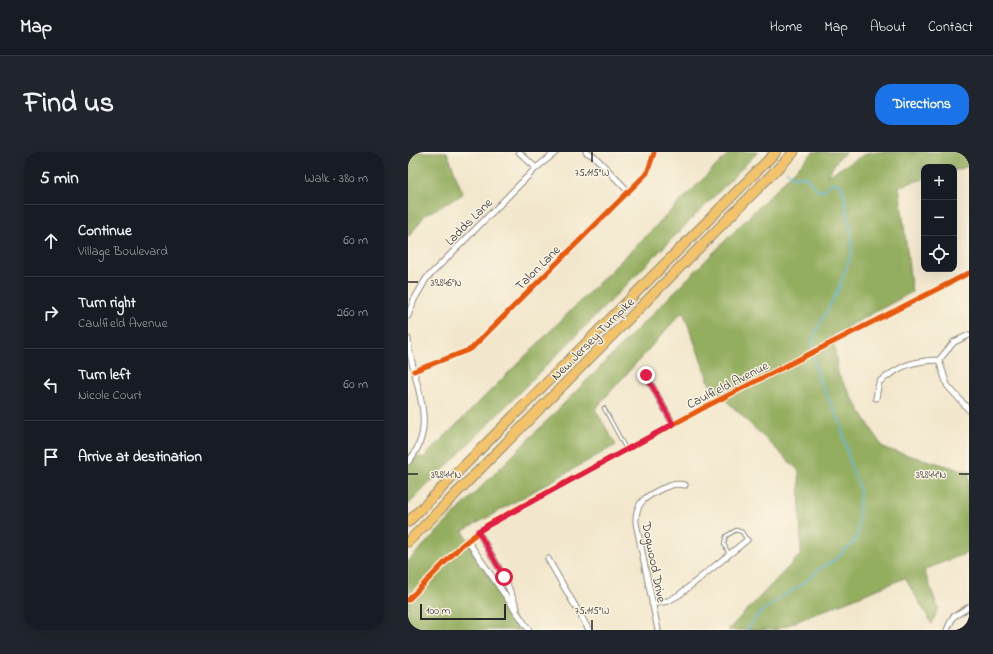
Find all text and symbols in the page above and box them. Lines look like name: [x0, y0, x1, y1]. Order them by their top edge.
text: Map: [20, 14, 52, 41]
text: Home: [770, 17, 802, 38]
text: Map: [824, 17, 848, 38]
text: About: [870, 17, 906, 38]
text: Contact: [928, 17, 973, 38]
text: Find us: [24, 84, 114, 125]
button: Directions: [875, 84, 969, 125]
map controls: [921, 164, 957, 272]
button: +: [921, 164, 957, 200]
text: 5 min: [40, 166, 79, 191]
text: 75.115°W: [575, 166, 609, 181]
text: Walk · 380 m: [305, 169, 368, 188]
street label: Ladds Lane: [441, 194, 497, 250]
button: −: [921, 200, 957, 236]
text: Continue: [78, 220, 132, 242]
icon: ahead: [40, 230, 62, 252]
text: 60 m: [343, 231, 368, 250]
button: locate: [921, 236, 957, 272]
street label: Talon Lane: [511, 241, 565, 295]
text: Village Boulevard: [78, 242, 168, 261]
text: 39.846°N: [431, 276, 462, 291]
text: Turn right: [78, 292, 136, 314]
street label: New Jersey Turnpike: [547, 293, 640, 386]
icon: right: [40, 302, 62, 324]
text: 260 m: [337, 303, 368, 322]
text: Caulfield Avenue: [78, 314, 168, 333]
street label: Caulfield Avenue: [683, 356, 772, 414]
text: Turn left: [78, 364, 131, 386]
route end: [637, 366, 655, 384]
icon: left: [40, 374, 62, 396]
text: 60 m: [343, 375, 368, 394]
text: Nicole Court: [78, 386, 142, 405]
icon: arrive: [40, 446, 62, 468]
text: Arrive at destination: [78, 446, 202, 468]
text: 39.844°N: [431, 468, 462, 483]
text: 39.844°N: [916, 468, 947, 483]
street label: Dogwood Drive: [635, 519, 671, 605]
route start: [495, 568, 513, 586]
scale bar: [420, 602, 506, 621]
text: 100 m: [426, 603, 450, 619]
text: 75.115°W: [575, 604, 609, 619]

